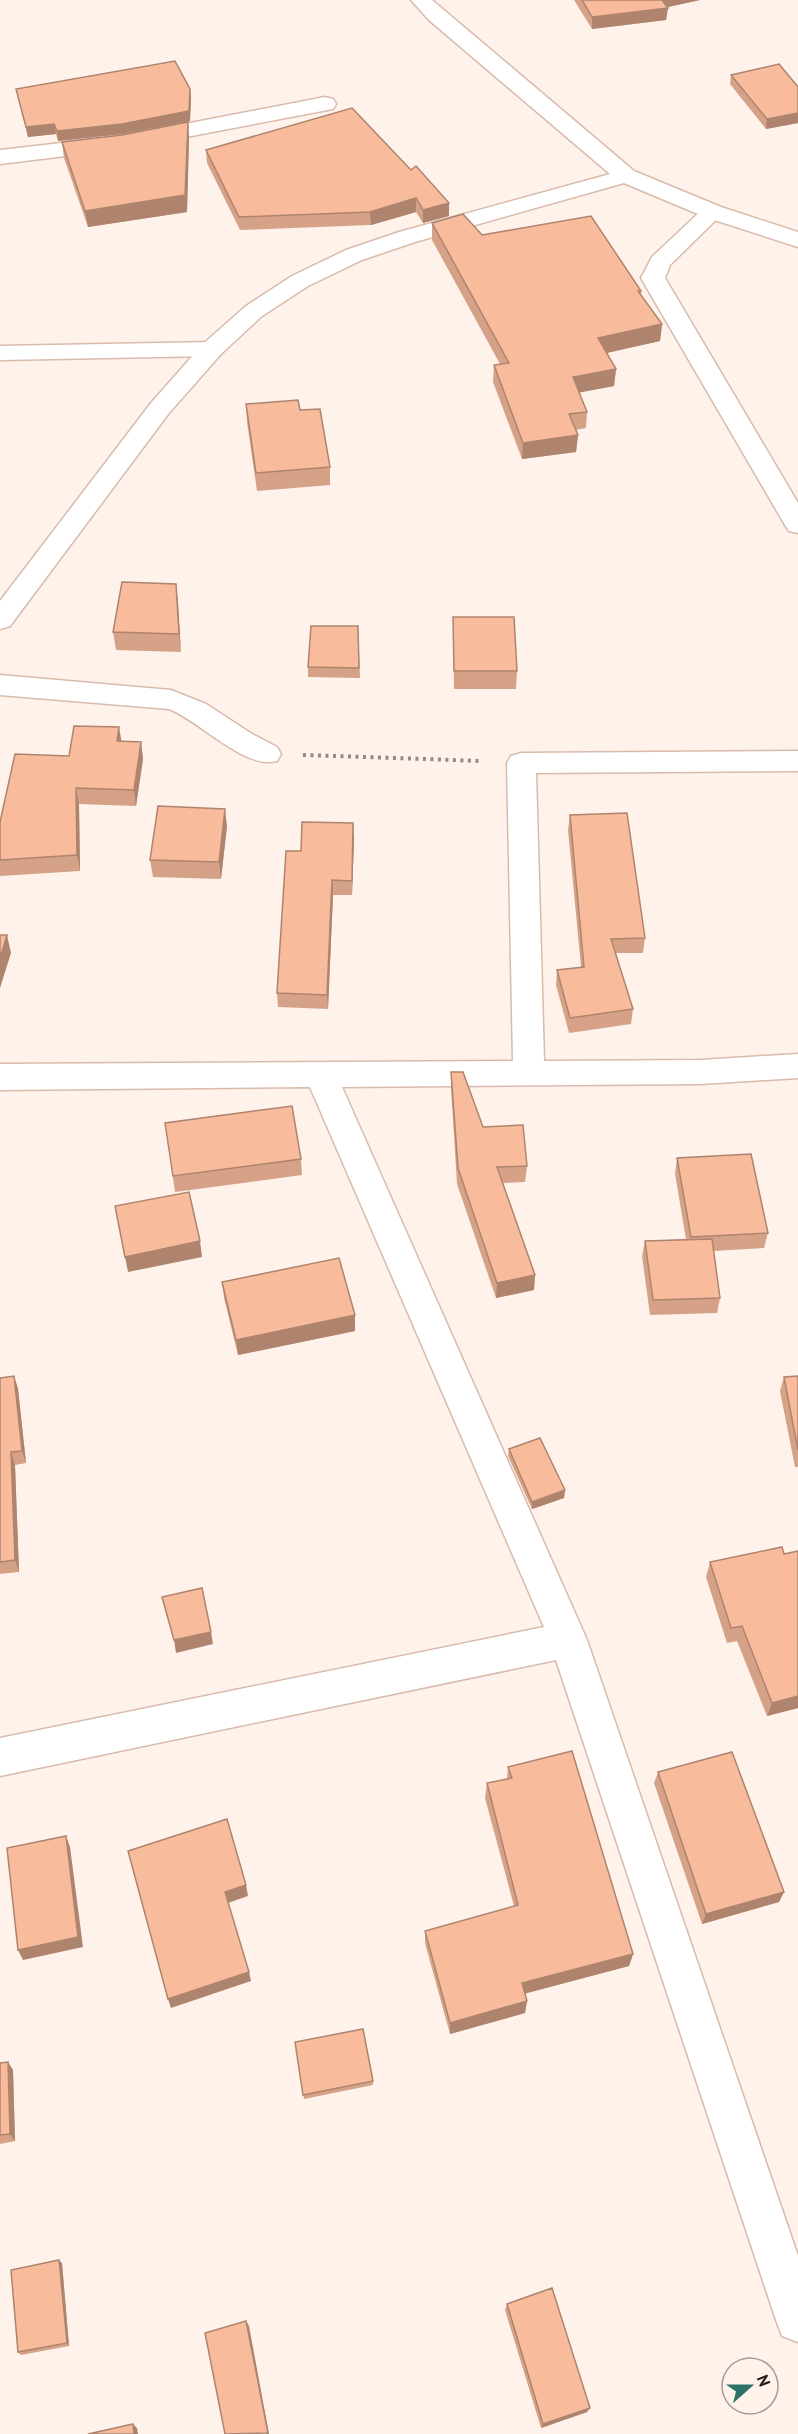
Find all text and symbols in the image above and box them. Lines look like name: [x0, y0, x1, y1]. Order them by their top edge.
north arrow: [720, 2356, 780, 2416]
text: N: [753, 2372, 775, 2389]

